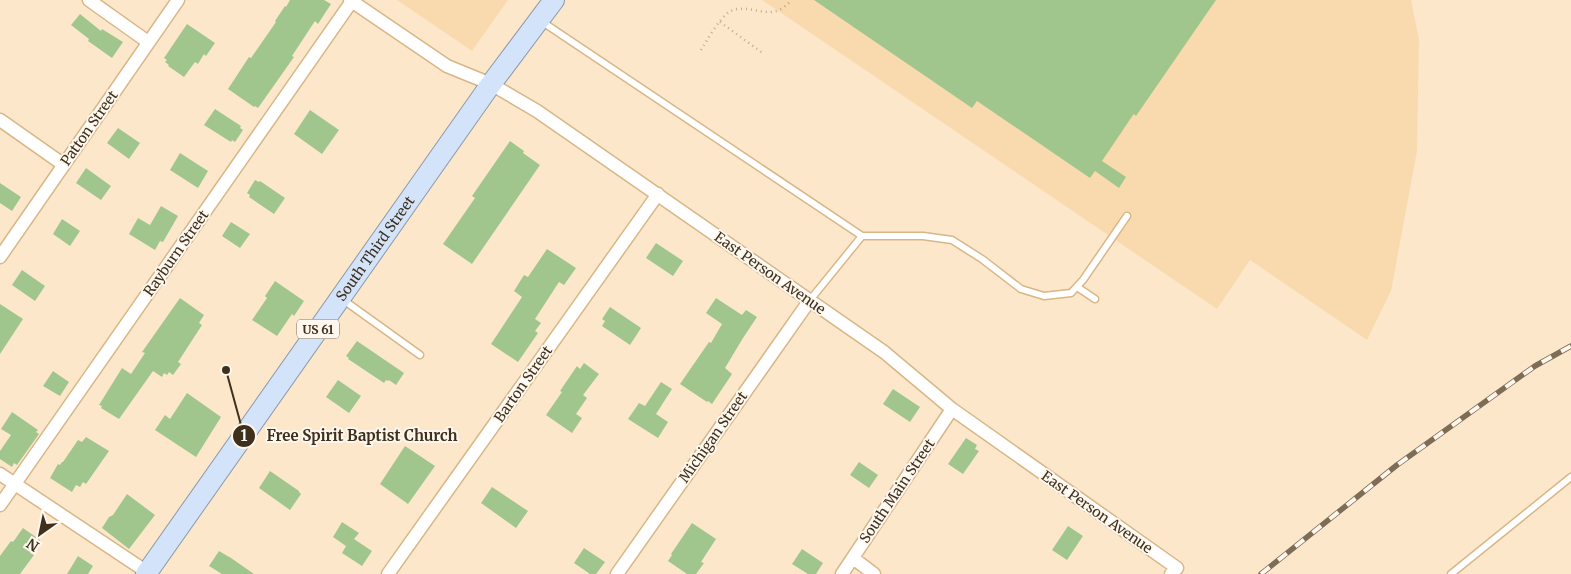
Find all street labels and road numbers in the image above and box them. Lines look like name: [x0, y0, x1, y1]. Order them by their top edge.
street label: Patton Street: [56, 86, 122, 169]
street label: South Third Street: [332, 192, 419, 305]
street label: Rayburn Street: [140, 206, 213, 300]
street label: East Person Avenue: [711, 228, 829, 318]
road number: US 61: [297, 320, 339, 338]
street label: Barton Street: [490, 342, 556, 426]
street label: Michigan Street: [675, 387, 751, 486]
street label: South Main Street: [855, 435, 939, 547]
street label: East Person Avenue: [1038, 467, 1156, 557]

